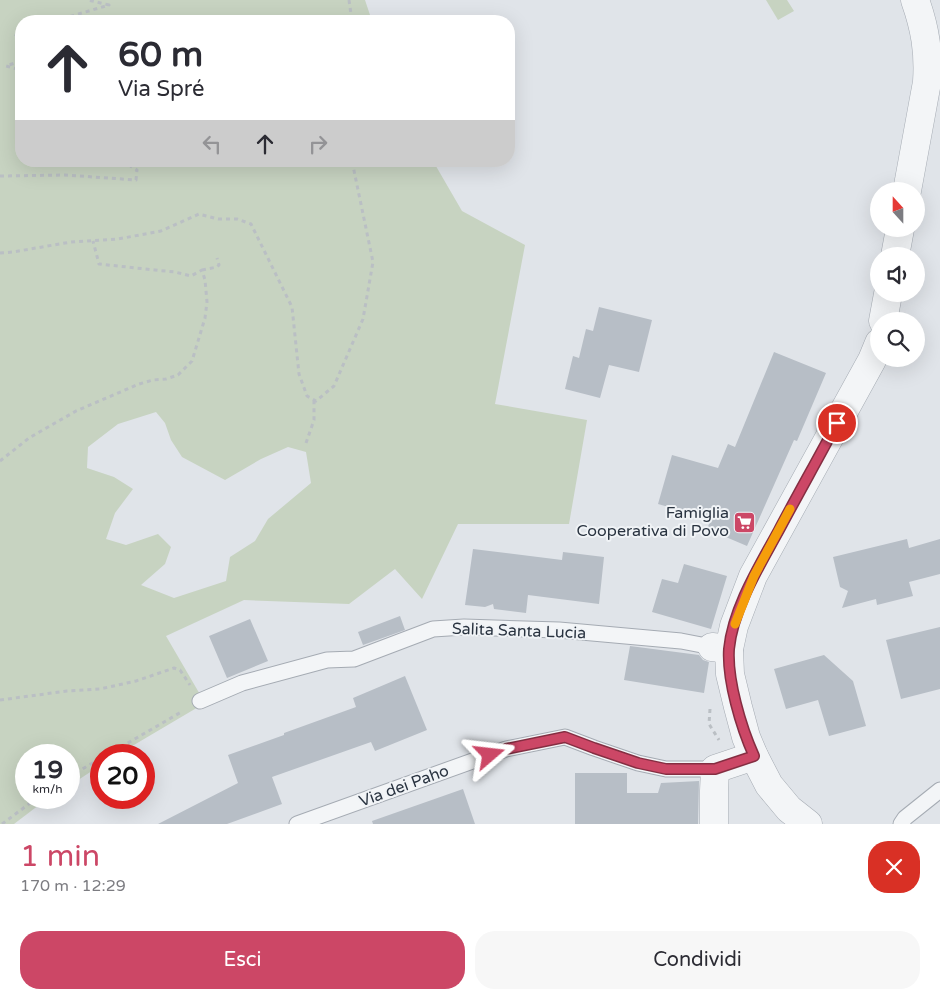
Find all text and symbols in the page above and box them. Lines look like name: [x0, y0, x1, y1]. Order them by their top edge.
text: 60 m: [118, 34, 203, 76]
icon: ahead: [35, 35, 100, 100]
text: Via Spré: [118, 76, 204, 102]
icon: left: [198, 130, 226, 158]
icon: ahead: [251, 130, 279, 158]
icon: right: [304, 130, 332, 158]
north arrow: [870, 182, 925, 238]
map controls: [870, 182, 925, 367]
button: sound: [870, 247, 925, 302]
button: search: [870, 312, 925, 367]
pin: [816, 402, 858, 444]
icon: arrive: [823, 409, 851, 437]
place label: Famiglia Cooperativa di Povo: [576, 503, 729, 541]
supermarket icon: Famiglia Cooperativa di Povo: [733, 510, 757, 534]
street label: Salita Santa Lucia: [452, 619, 586, 643]
position arrow: [463, 728, 515, 780]
speed limit sign: 20: [90, 744, 155, 809]
text: 19: [32, 755, 63, 785]
street label: Via dei Paho: [356, 760, 452, 812]
text: km/h: [32, 782, 63, 796]
text: 1 min: [20, 838, 100, 875]
button: close: [868, 841, 920, 893]
text: 170 m · 12:29: [20, 876, 126, 896]
button: Esci: [20, 931, 465, 989]
button: Condividi: [475, 931, 920, 989]

